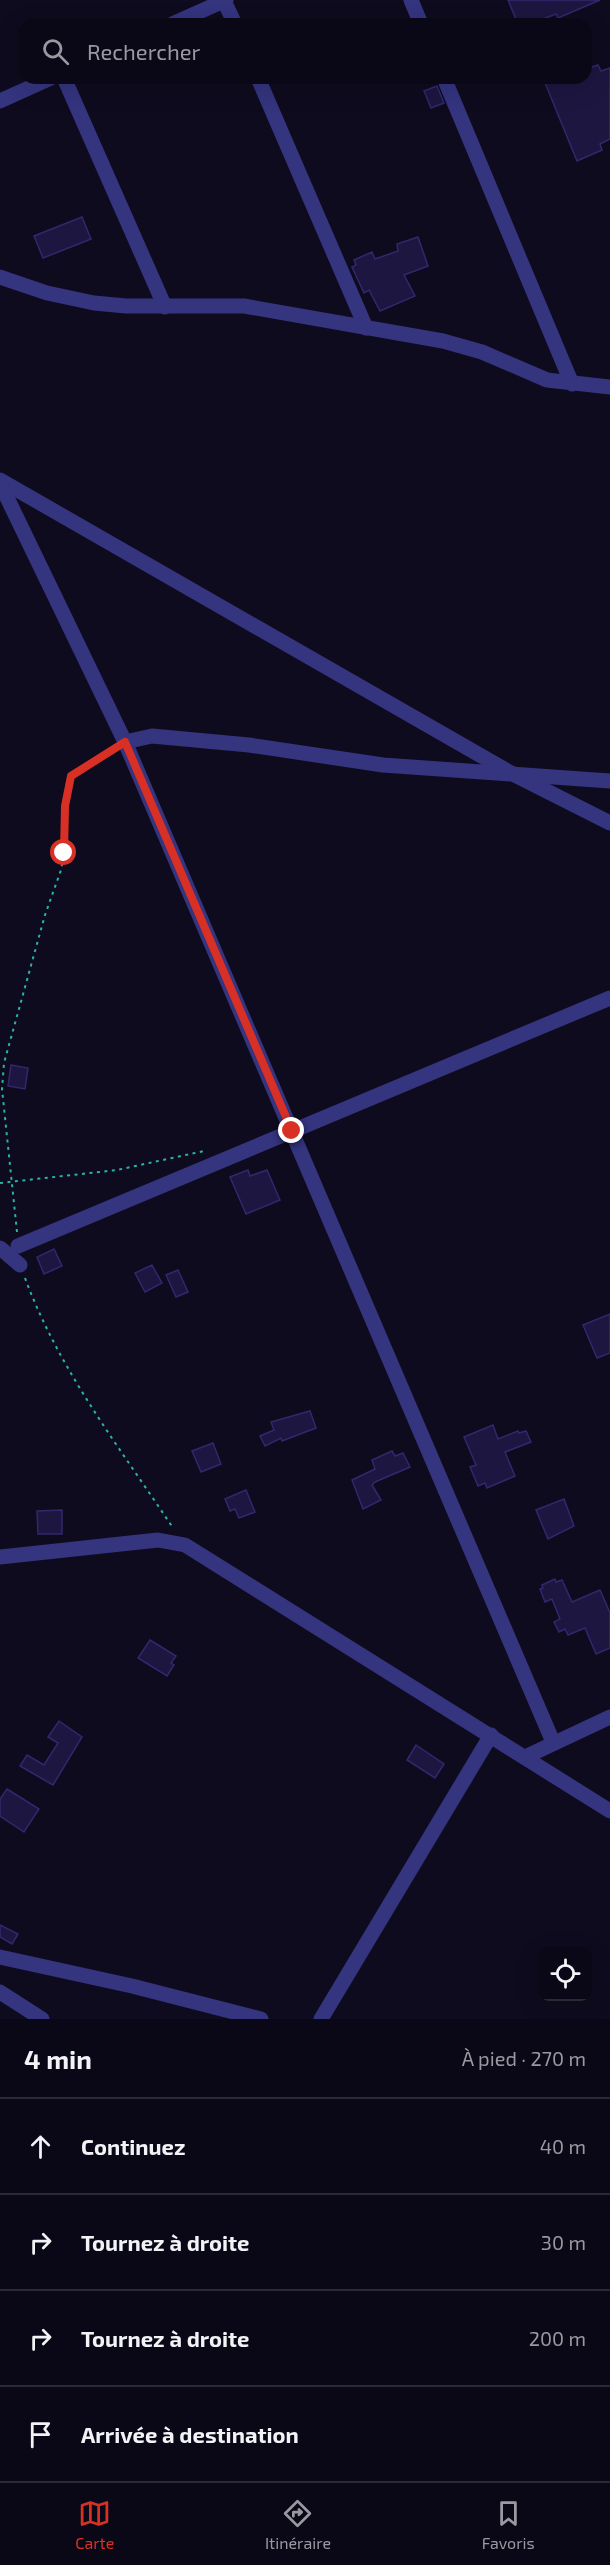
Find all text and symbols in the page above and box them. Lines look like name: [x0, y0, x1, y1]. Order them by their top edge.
search box: [18, 18, 592, 84]
icon: search: [39, 35, 72, 68]
text: Rechercher: [87, 38, 200, 64]
route start: [50, 839, 76, 865]
route end: [278, 1117, 304, 1143]
map controls: [538, 1947, 592, 2001]
button: locate: [538, 1947, 592, 2001]
text: 4 min: [24, 2043, 92, 2074]
text: À pied · 270 m: [462, 2046, 586, 2070]
icon: ahead: [24, 2130, 57, 2163]
text: Continuez: [81, 2133, 185, 2159]
text: 40 m: [540, 2134, 586, 2158]
icon: right: [24, 2226, 57, 2259]
text: Tournez à droite: [81, 2229, 250, 2255]
text: 30 m: [541, 2230, 586, 2254]
icon: right: [24, 2322, 57, 2355]
text: Tournez à droite: [81, 2325, 250, 2351]
text: 200 m: [529, 2326, 586, 2350]
icon: arrive: [24, 2418, 57, 2451]
text: Arrivée à destination: [81, 2421, 299, 2447]
tab: Carte: [75, 2497, 114, 2552]
tab: Itinéraire: [265, 2497, 331, 2552]
tab: Favoris: [482, 2497, 535, 2552]

